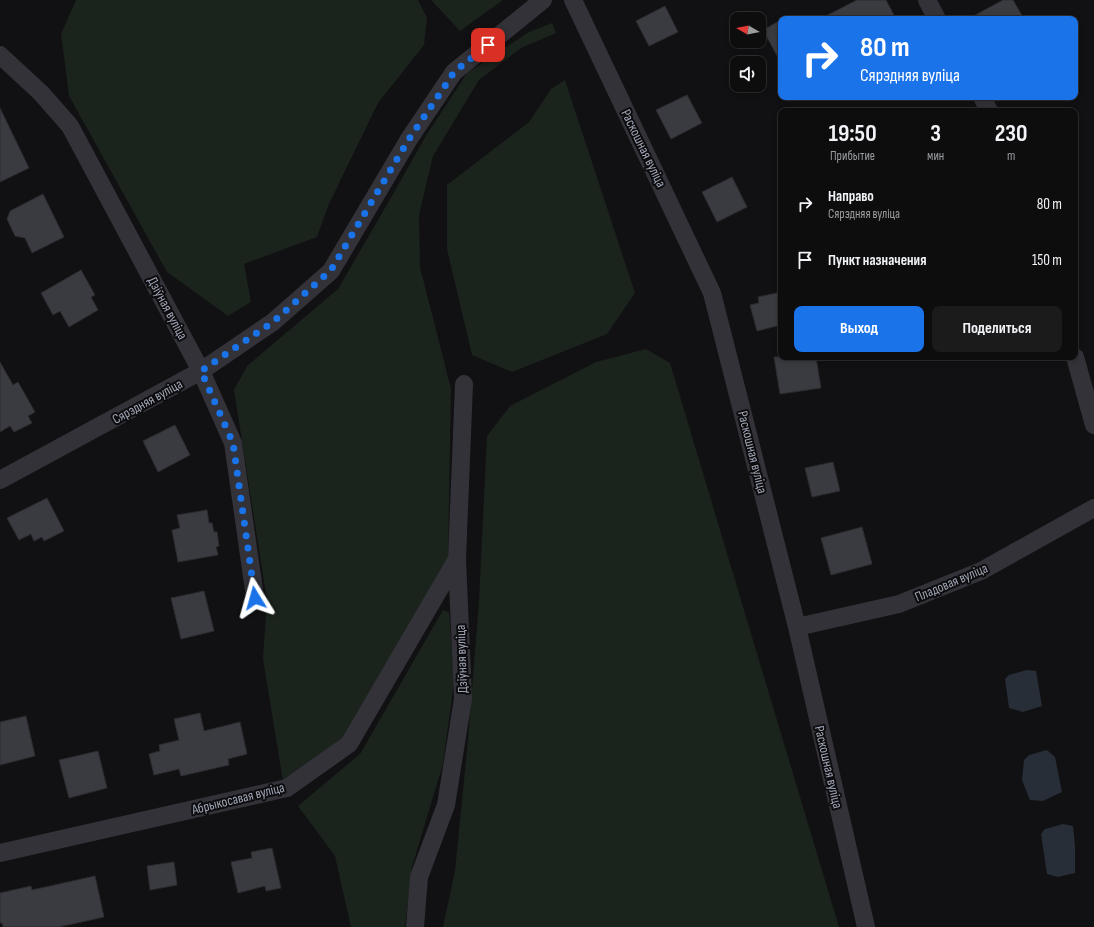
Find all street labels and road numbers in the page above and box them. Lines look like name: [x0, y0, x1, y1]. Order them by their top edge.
street label: Раскошная вуліца: [617, 106, 670, 190]
street label: Дзіўная вуліца: [144, 274, 191, 343]
street label: Сярэдняя вуліца: [109, 375, 185, 428]
street label: Раскошная вуліца: [734, 409, 771, 495]
street label: Пладовая вуліца: [912, 559, 990, 605]
street label: Дзіўная вуліца: [452, 624, 471, 694]
street label: Раскошная вуліца: [811, 724, 846, 810]
street label: Абрыкосавая вуліца: [189, 779, 286, 818]

